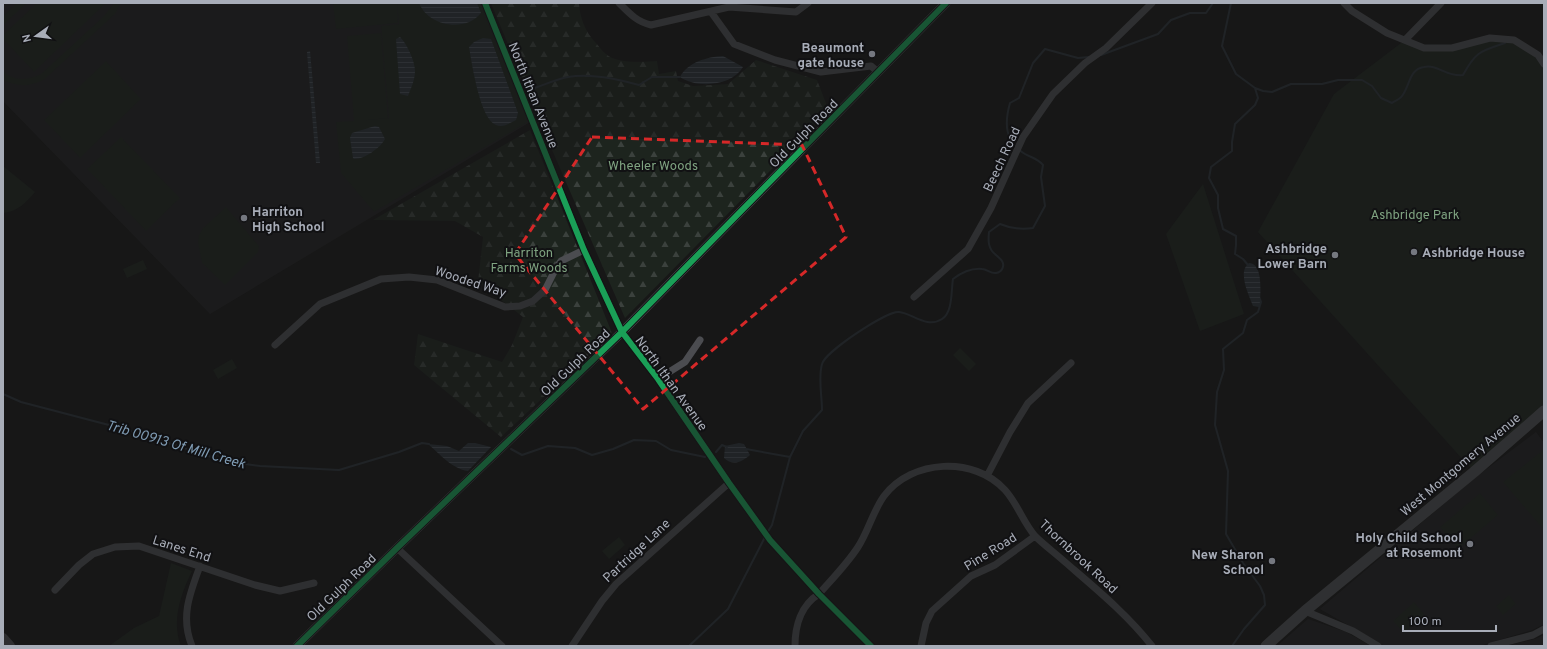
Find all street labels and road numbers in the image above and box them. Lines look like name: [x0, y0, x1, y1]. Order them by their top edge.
street label: North Ithan Avenue: [504, 40, 561, 151]
street label: Old Gulph Road: [767, 97, 842, 172]
street label: Beech Road: [981, 125, 1025, 195]
street label: Wooded Way: [432, 264, 508, 302]
street label: Old Gulph Road: [538, 326, 615, 401]
street label: North Ithan Avenue: [631, 334, 710, 434]
street label: West Montgomery Avenue: [1398, 411, 1525, 520]
street label: Partridge Lane: [600, 516, 674, 587]
street label: Thornbrook Road: [1035, 517, 1120, 598]
street label: Pine Road: [962, 530, 1020, 575]
street label: Lanes End: [150, 533, 213, 567]
street label: Old Gulph Road: [304, 551, 381, 626]

